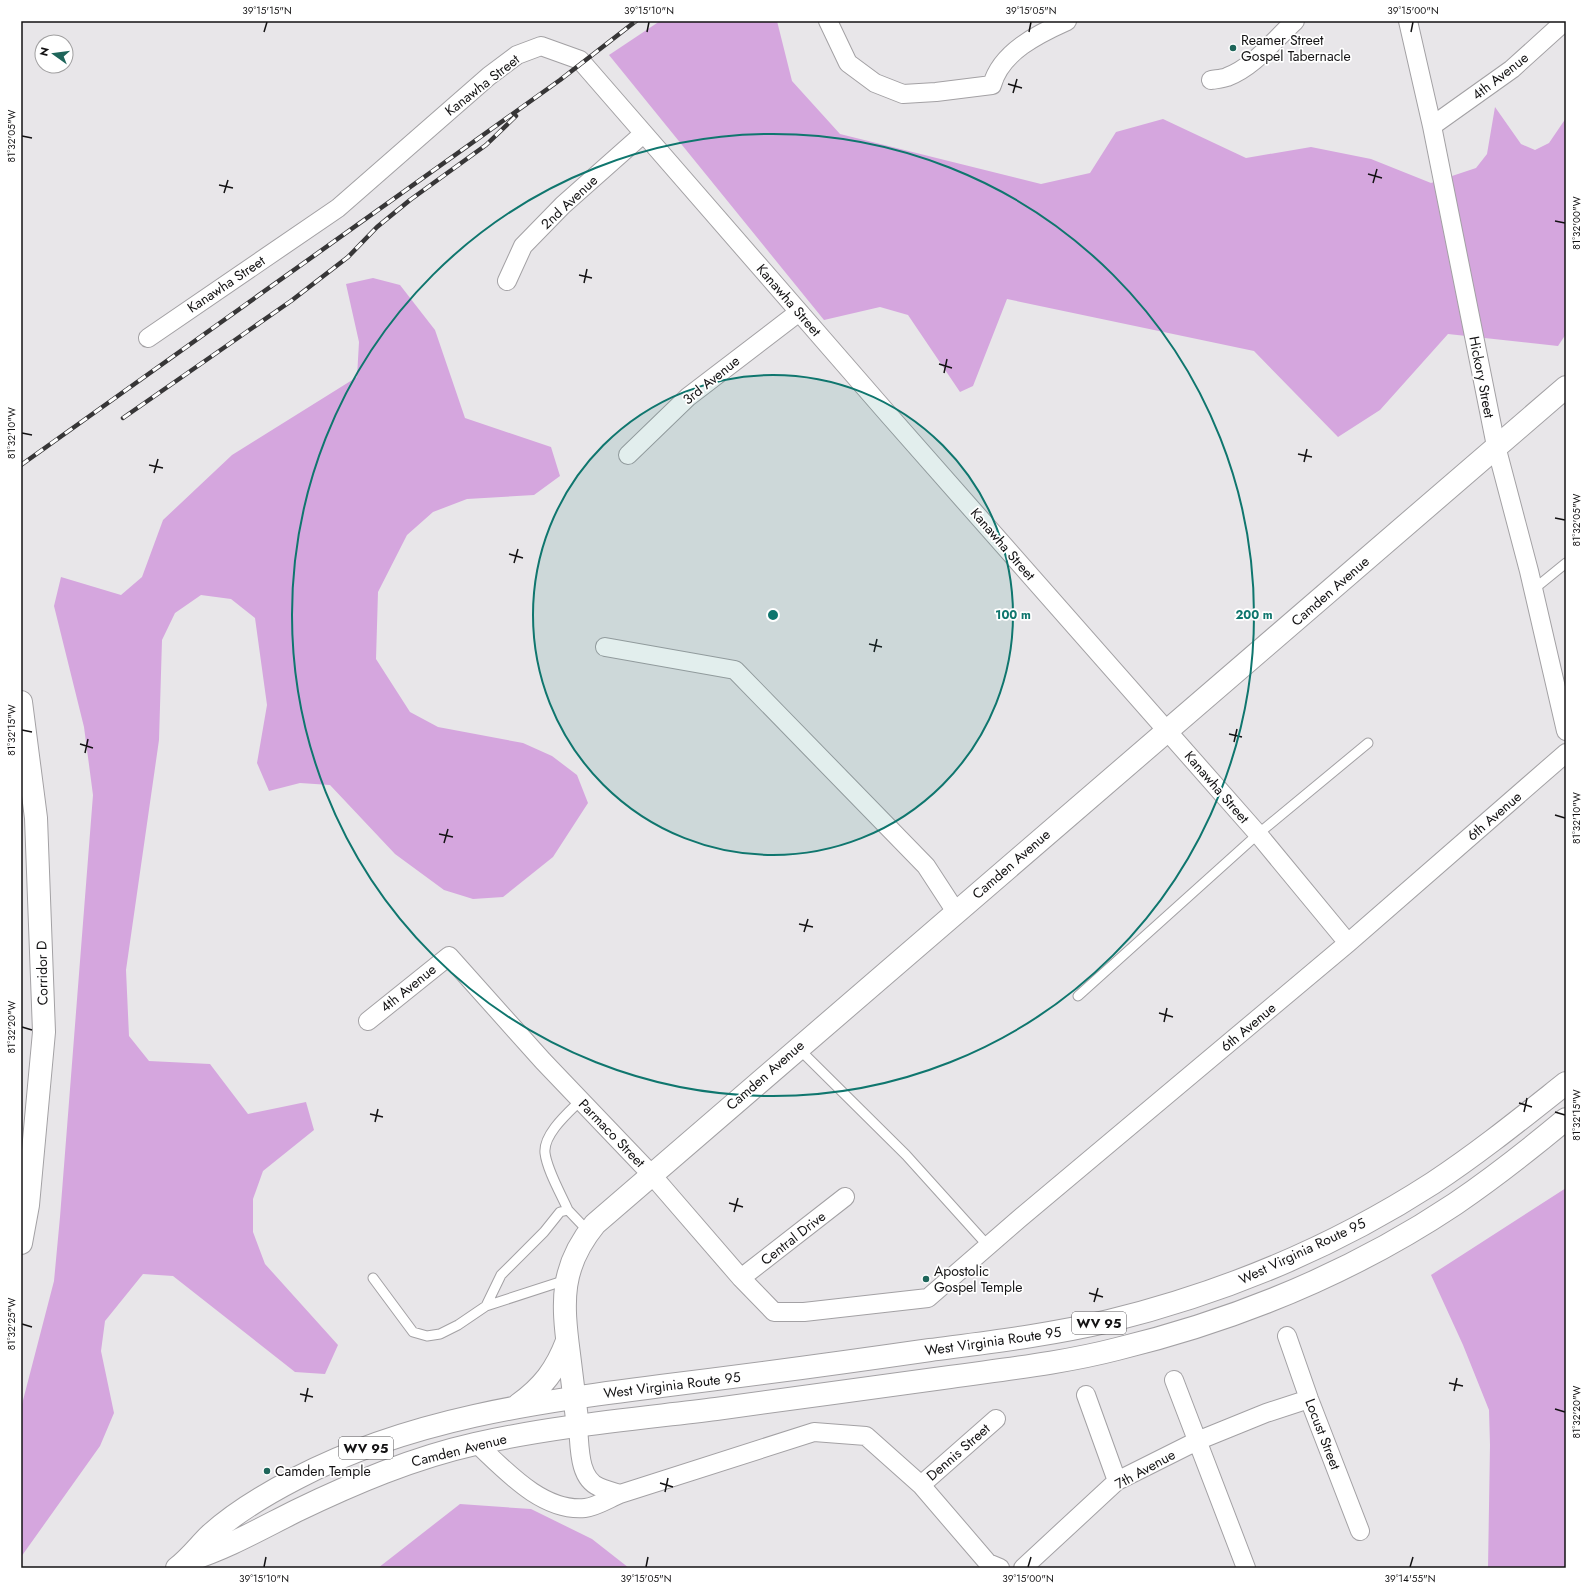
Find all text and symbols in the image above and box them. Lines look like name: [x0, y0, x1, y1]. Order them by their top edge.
text: 39°15'15"N: [242, 3, 292, 18]
text: 39°15'10"N: [624, 3, 674, 18]
text: 39°15'05"N: [1005, 3, 1057, 18]
text: 39°15'00"N: [1387, 3, 1439, 18]
place label: Reamer Street Gospel Tabernacle: [1241, 30, 1351, 66]
north arrow: [34, 34, 74, 74]
marker: Reamer Street Gospel Tabernacle: [1228, 43, 1238, 53]
text: N: [35, 45, 53, 58]
street label: 4th Avenue: [1468, 48, 1532, 104]
street label: Kanawha Street: [440, 49, 524, 121]
text: 81°32'05"W: [4, 109, 19, 162]
street label: 2nd Avenue: [536, 170, 602, 234]
text: 81°32'00"W: [1569, 196, 1584, 250]
street label: Kanawha Street: [183, 250, 269, 317]
street label: Kanawha Street: [752, 260, 826, 341]
street label: Hickory Street: [1464, 334, 1500, 420]
street label: 3rd Avenue: [678, 351, 744, 409]
text: 81°32'10"W: [4, 407, 19, 459]
text: 81°32'05"W: [1569, 493, 1584, 546]
street label: Kanawha Street: [966, 504, 1040, 585]
street label: Camden Avenue: [1287, 551, 1373, 631]
text: 100 m: [995, 606, 1031, 624]
text: 200 m: [1235, 606, 1273, 624]
centre of rings: [766, 608, 780, 622]
text: 81°32'15"W: [4, 704, 19, 756]
street label: Kanawha Street: [1180, 747, 1254, 828]
street label: 6th Avenue: [1462, 787, 1526, 845]
text: 81°32'10"W: [1569, 792, 1584, 844]
street label: Camden Avenue: [968, 824, 1054, 904]
street label: Corridor D: [31, 941, 53, 1005]
street label: 4th Avenue: [376, 959, 440, 1017]
street label: 6th Avenue: [1216, 998, 1280, 1056]
text: 81°32'20"W: [4, 1000, 19, 1053]
street label: Camden Avenue: [722, 1035, 808, 1115]
text: 81°32'15"W: [1569, 1089, 1584, 1141]
street label: Parmaco Street: [574, 1094, 650, 1172]
street label: Central Drive: [756, 1206, 830, 1270]
street label: West Virginia Route 95: [1235, 1213, 1369, 1289]
place label: Apostolic Gospel Temple: [934, 1261, 1022, 1297]
marker: Apostolic Gospel Temple: [921, 1274, 931, 1284]
text: 81°32'25"W: [4, 1298, 19, 1350]
road number: WV 95: [1072, 1312, 1126, 1334]
street label: West Virginia Route 95: [923, 1321, 1063, 1360]
street label: West Virginia Route 95: [602, 1367, 742, 1403]
text: 81°32'20"W: [1569, 1385, 1584, 1438]
street label: Locust Street: [1300, 1396, 1346, 1473]
street label: Dennis Street: [922, 1418, 995, 1485]
street label: Camden Avenue: [409, 1428, 509, 1472]
road number: WV 95: [339, 1437, 393, 1459]
street label: 7th Avenue: [1111, 1444, 1179, 1494]
place label: Camden Temple: [275, 1461, 371, 1481]
marker: Camden Temple: [262, 1466, 272, 1476]
text: 39°15'10"N: [239, 1571, 289, 1586]
text: 39°15'05"N: [620, 1571, 672, 1586]
text: 39°15'00"N: [1002, 1571, 1054, 1586]
text: 39°14'55"N: [1385, 1571, 1435, 1586]

